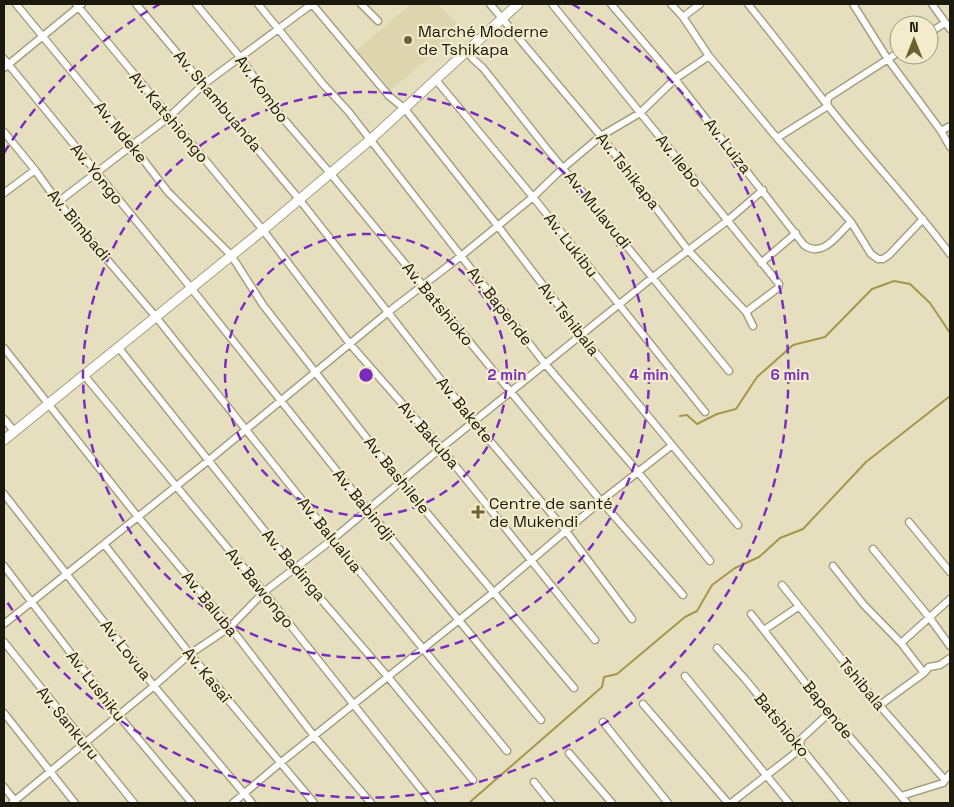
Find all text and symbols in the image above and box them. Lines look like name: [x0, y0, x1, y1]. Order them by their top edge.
north arrow: [889, 15, 939, 65]
text: N: [909, 18, 919, 36]
place label: Marché Moderne de Tshikapa: [418, 21, 549, 60]
marker: Marché Moderne de Tshikapa: [402, 34, 414, 46]
street label: Av. Shambuanda: [169, 46, 267, 156]
street label: Av. Kombo: [230, 51, 294, 127]
street label: Av. Katshiongo: [125, 67, 213, 167]
street label: Av. Ndeke: [90, 97, 152, 167]
street label: Av. Luiza: [700, 114, 756, 178]
street label: Av. Tshikapa: [591, 128, 665, 214]
street label: Av. Ilebo: [651, 130, 707, 192]
street label: Av. Yongo: [66, 139, 128, 209]
street label: Av. Mulavudi: [560, 167, 636, 253]
street label: Av. Bimbadi: [43, 185, 115, 265]
street label: Av. Lukibu: [539, 208, 603, 282]
street label: Av. Batshioko: [398, 258, 478, 350]
street label: Av. Bapende: [463, 262, 537, 350]
street label: Av. Tshibala: [534, 278, 604, 360]
text: 2 min: [488, 365, 526, 384]
text: 4 min: [629, 365, 669, 384]
text: 6 min: [770, 365, 810, 384]
centre of rings: [357, 366, 375, 384]
street label: Av. Bakete: [432, 373, 498, 447]
street label: Av. Bakuba: [394, 397, 464, 473]
street label: Av. Bashilele: [359, 432, 435, 518]
street label: Av. Babindji: [328, 464, 400, 546]
street label: Av. Balualua: [293, 493, 367, 577]
place label: Centre de santé de Mukendi: [489, 493, 613, 532]
marker: Centre de santé de Mukendi: [471, 505, 485, 519]
street label: Av. Badinga: [258, 524, 330, 606]
street label: Av. Bawongo: [221, 544, 299, 632]
street label: Av. Baluba: [177, 567, 243, 641]
street label: Av. Lovua: [96, 615, 156, 685]
street label: Av. Kasaï: [178, 643, 237, 708]
street label: Av. Lushiku: [62, 646, 130, 726]
street label: Tshibala: [834, 653, 890, 715]
street label: Bapende: [798, 677, 858, 743]
street label: Av. Sankuru: [32, 682, 104, 764]
street label: Batshioko: [750, 689, 814, 761]

